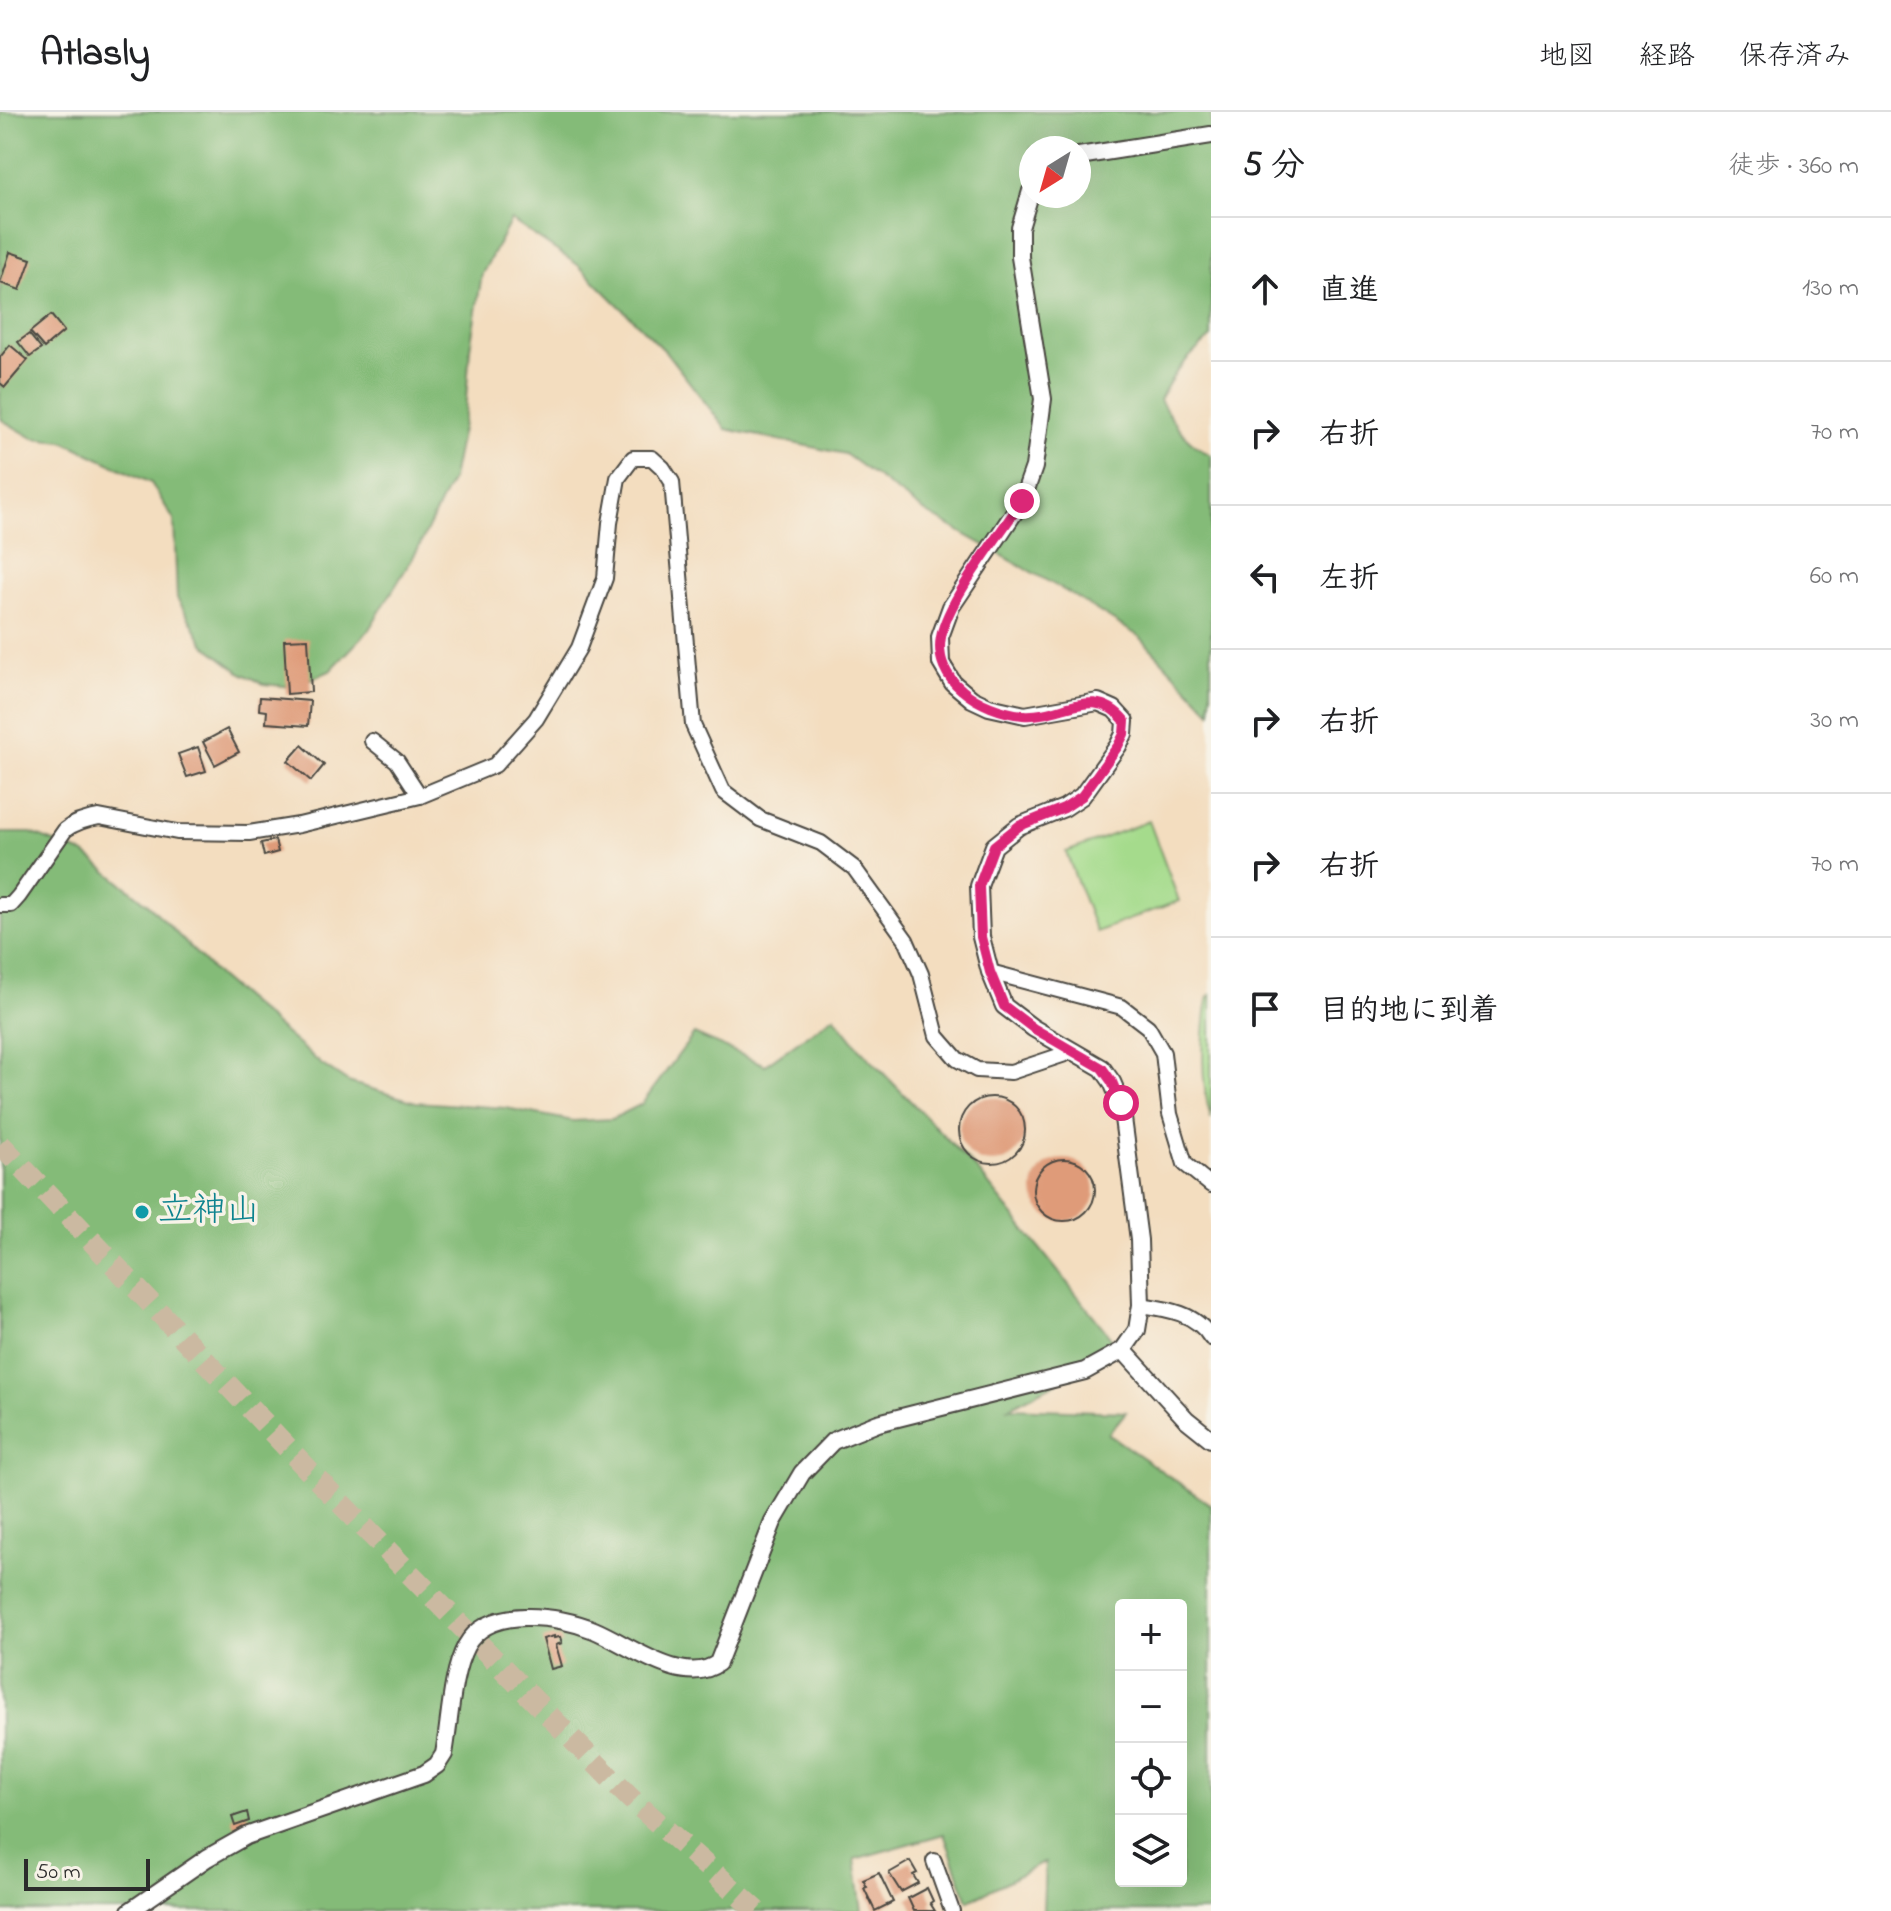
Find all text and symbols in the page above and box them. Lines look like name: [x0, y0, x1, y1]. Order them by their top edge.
text: Atlasly: [40, 27, 150, 83]
text: 地図: [1539, 37, 1595, 78]
text: 経路: [1639, 37, 1695, 78]
text: 保存済み: [1739, 37, 1851, 78]
north arrow: [1019, 136, 1091, 208]
text: 5 分: [1243, 142, 1305, 192]
text: 徒歩 · 360 m: [1728, 148, 1859, 186]
icon: ahead: [1243, 267, 1287, 311]
text: 直進: [1319, 270, 1379, 314]
text: 130 m: [1802, 270, 1859, 308]
icon: right: [1243, 411, 1287, 455]
text: 右折: [1319, 414, 1379, 458]
text: 70 m: [1810, 414, 1859, 452]
route end: [1004, 483, 1040, 519]
icon: left: [1243, 555, 1287, 599]
text: 左折: [1319, 558, 1379, 602]
text: 60 m: [1810, 558, 1859, 596]
icon: right: [1243, 699, 1287, 743]
text: 右折: [1319, 702, 1379, 746]
text: 30 m: [1810, 702, 1859, 740]
icon: right: [1243, 843, 1287, 887]
text: 右折: [1319, 846, 1379, 890]
text: 70 m: [1810, 846, 1859, 884]
icon: arrive: [1243, 987, 1287, 1031]
text: 目的地に到着: [1319, 990, 1499, 1034]
route start: [1103, 1085, 1139, 1121]
place label: 立神山: [158, 1187, 260, 1237]
marker: 立神山: [133, 1203, 151, 1221]
map controls: [1115, 1599, 1187, 1887]
button: +: [1115, 1599, 1187, 1671]
button: −: [1115, 1671, 1187, 1743]
button: locate: [1115, 1743, 1187, 1815]
button: layers: [1115, 1815, 1187, 1887]
scale bar: [24, 1855, 150, 1891]
text: 50 m: [36, 1857, 81, 1889]

